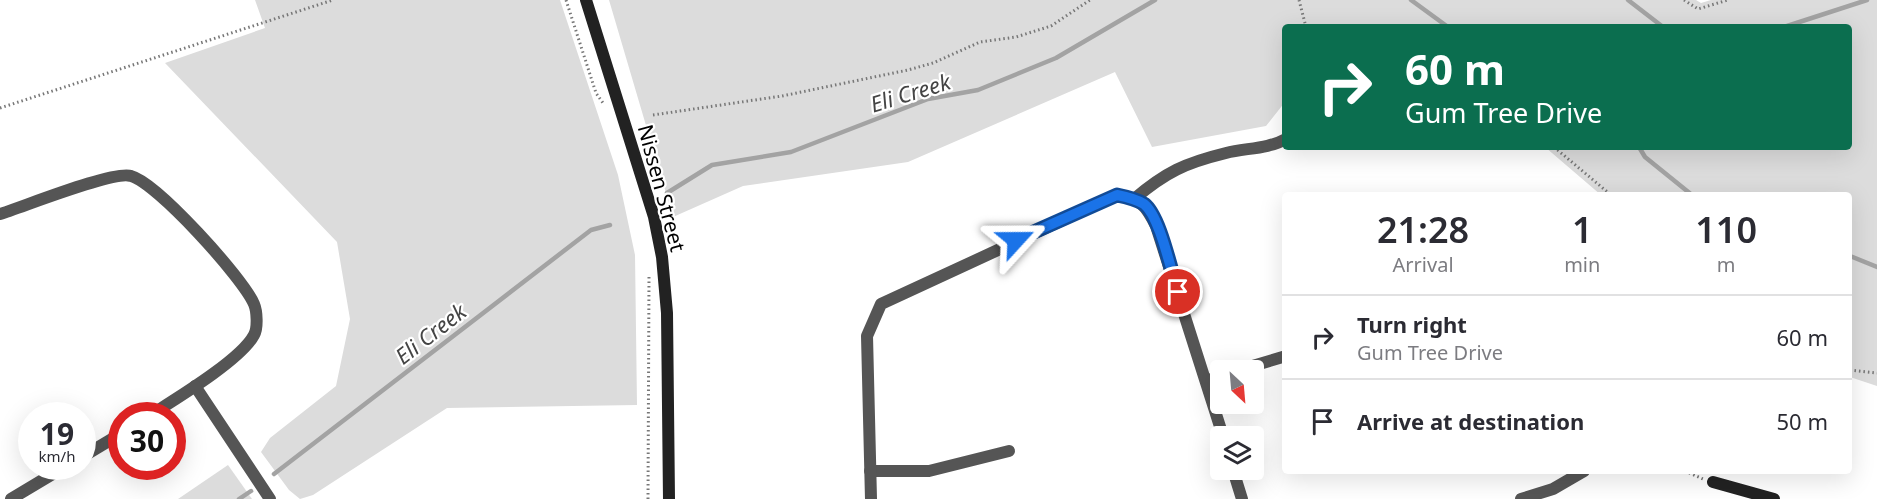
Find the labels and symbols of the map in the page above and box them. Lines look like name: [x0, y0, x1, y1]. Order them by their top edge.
water label: Eli Creek: [866, 65, 955, 118]
street label: Nissen Street: [632, 121, 693, 255]
position arrow: [984, 208, 1048, 272]
pin: [1152, 266, 1203, 317]
water label: Eli Creek: [388, 295, 473, 370]
north arrow: [1210, 360, 1264, 414]
speed limit sign: 30: [108, 402, 186, 480]

